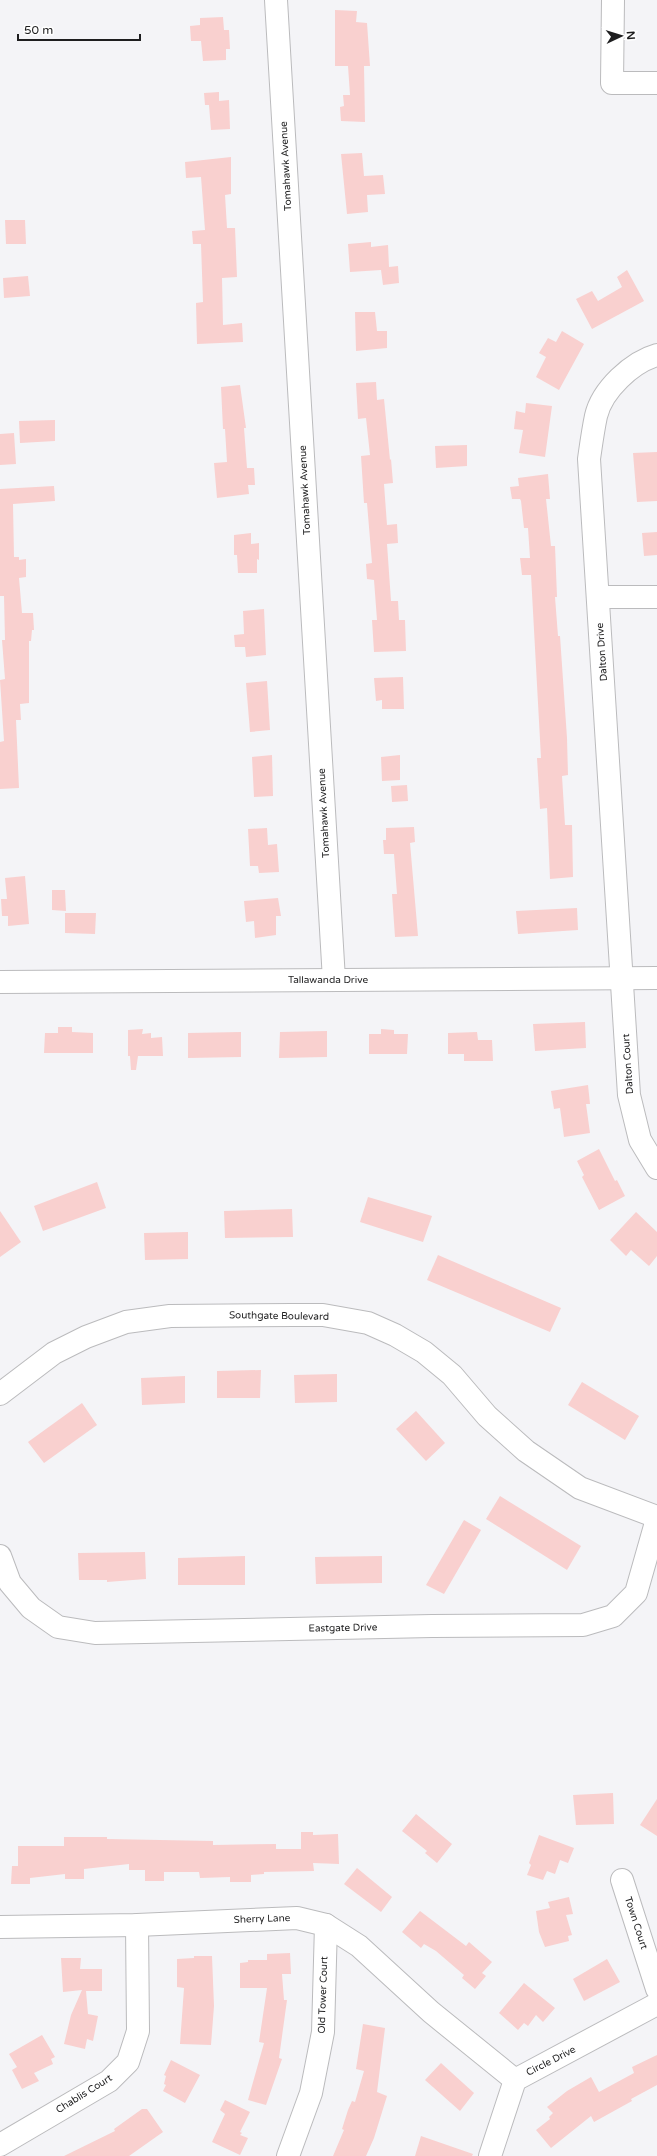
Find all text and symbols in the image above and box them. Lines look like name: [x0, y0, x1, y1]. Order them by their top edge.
scale bar: [18, 16, 140, 42]
north arrow: [601, 16, 641, 56]
text: 50 m: [24, 23, 53, 37]
text: N: [624, 30, 637, 40]
street label: Tomahawk Avenue: [278, 121, 294, 211]
street label: Tomahawk Avenue: [297, 445, 313, 535]
street label: Dalton Drive: [594, 622, 610, 682]
street label: Tomahawk Avenue: [316, 768, 332, 858]
street label: Tallawanda Drive: [288, 974, 368, 986]
street label: Dalton Court: [620, 1033, 636, 1095]
street label: Southgate Boulevard: [229, 1309, 329, 1323]
street label: Eastgate Drive: [308, 1621, 378, 1635]
street label: Town Court: [622, 1895, 650, 1951]
street label: Sherry Lane: [234, 1912, 291, 1926]
street label: Old Tower Court: [316, 1956, 330, 2034]
street label: Circle Drive: [524, 2043, 578, 2079]
street label: Chablis Court: [54, 2072, 114, 2116]

